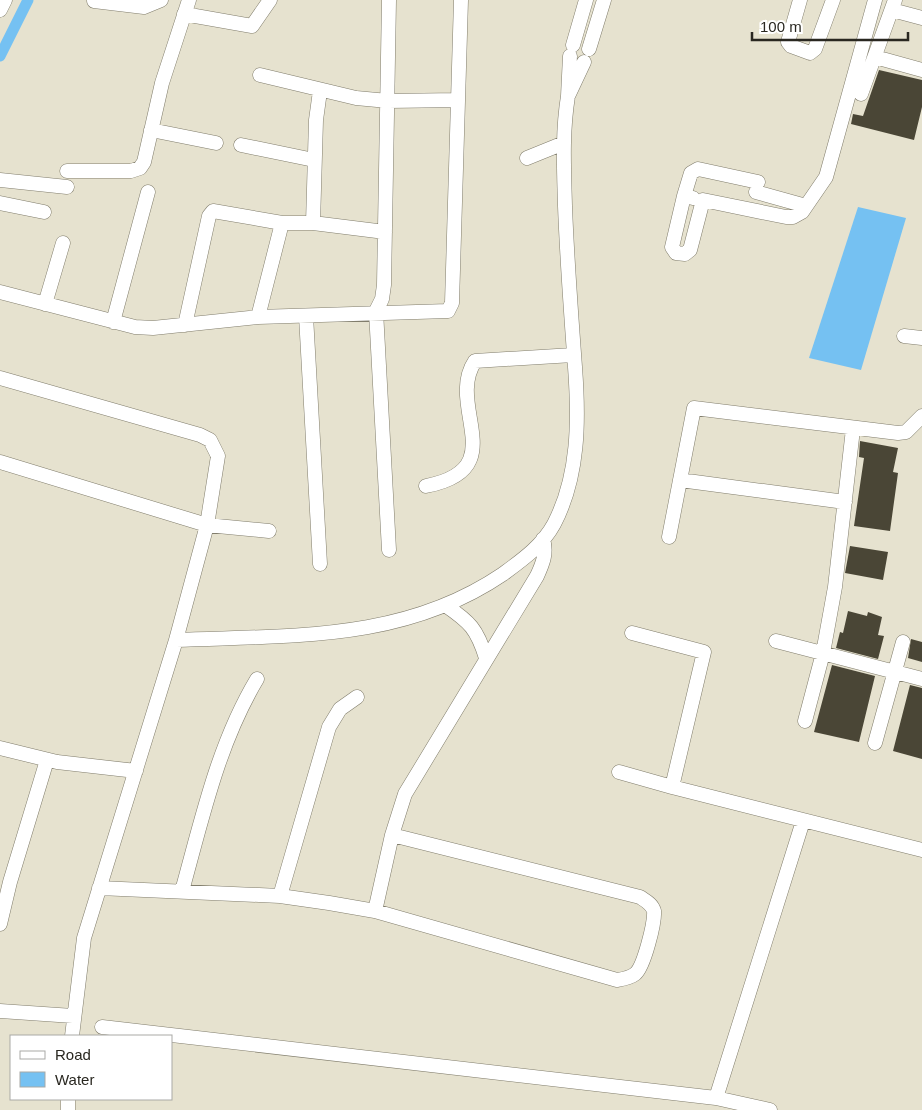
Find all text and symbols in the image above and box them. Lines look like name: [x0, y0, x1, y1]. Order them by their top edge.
scale bar: [752, 10, 908, 42]
text: 100 m: [760, 18, 802, 35]
legend: [10, 1035, 172, 1100]
text: Road: [55, 1046, 91, 1063]
text: Water: [55, 1071, 94, 1088]

